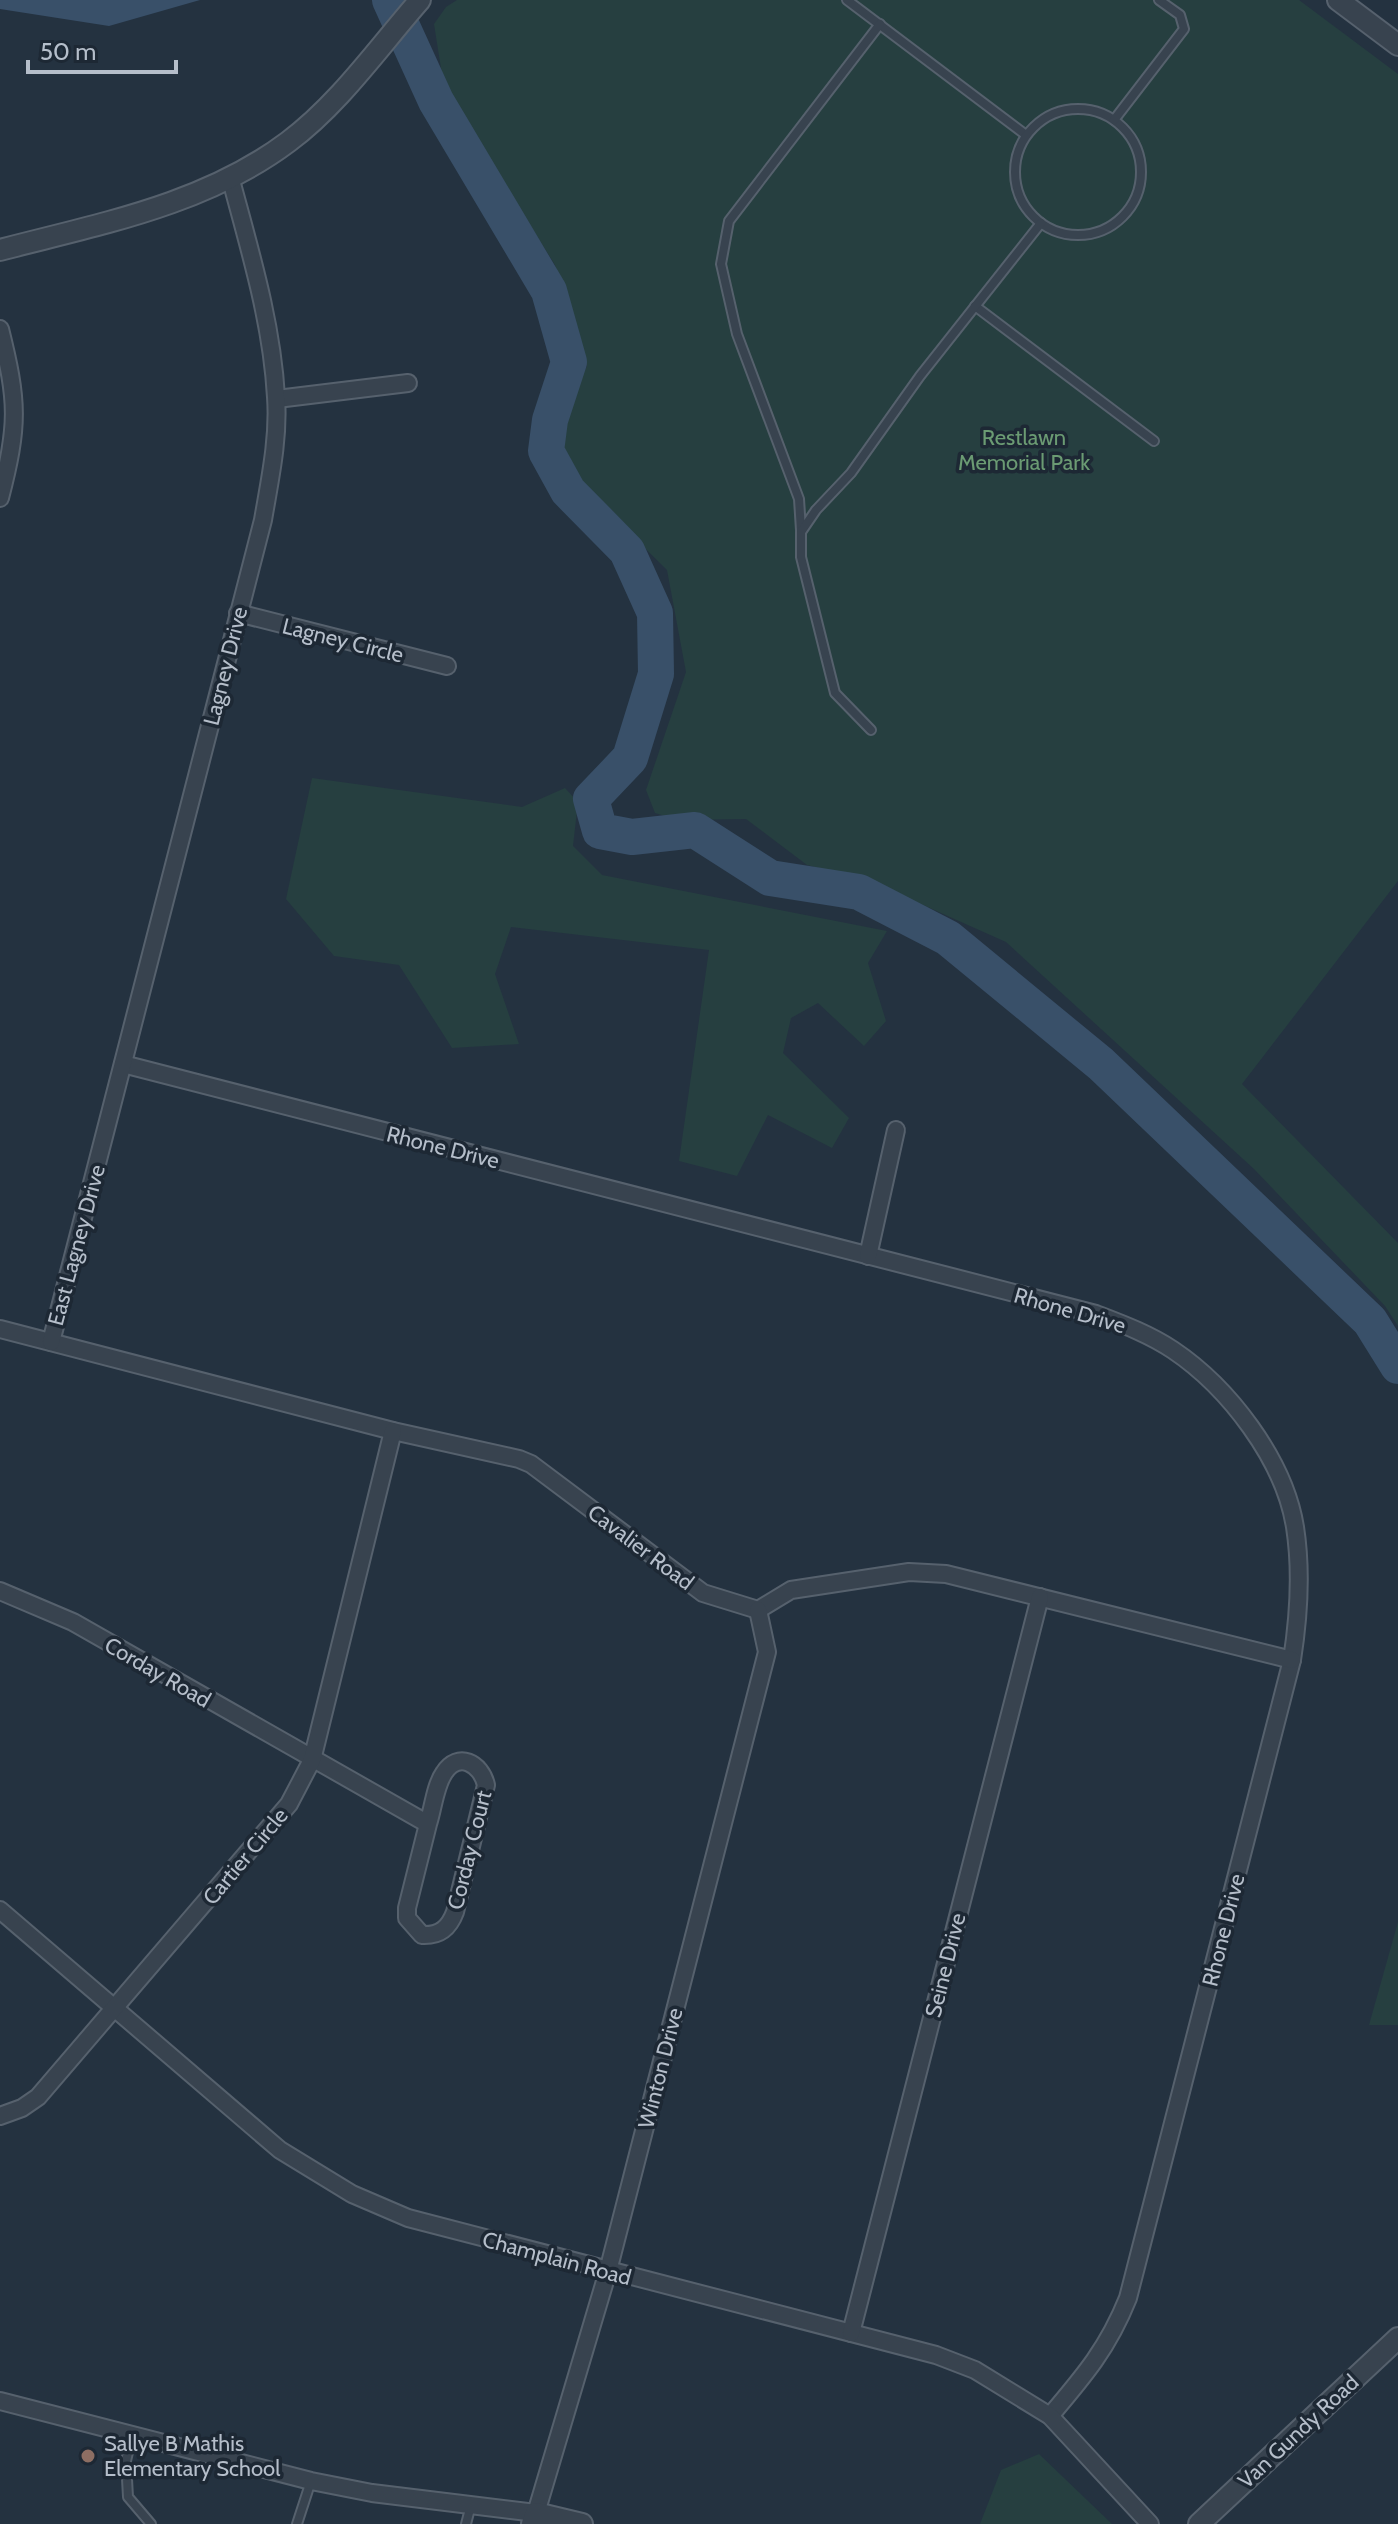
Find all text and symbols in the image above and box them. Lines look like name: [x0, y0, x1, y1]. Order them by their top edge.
scale bar: [28, 24, 176, 74]
text: 50 m: [40, 37, 96, 66]
park label: Restlawn Memorial Park: [958, 424, 1090, 476]
street label: Lagney Drive: [198, 604, 253, 728]
street label: Lagney Circle: [279, 612, 406, 669]
street label: Rhone Drive: [384, 1120, 502, 1174]
street label: East Lagney Drive: [42, 1162, 111, 1329]
street label: Rhone Drive: [1011, 1282, 1129, 1339]
street label: Cavalier Road: [582, 1499, 699, 1596]
street label: Corday Road: [100, 1631, 216, 1714]
street label: Corday Court: [442, 1787, 497, 1912]
street label: Cartier Circle: [197, 1802, 294, 1910]
street label: Rhone Drive: [1196, 1871, 1250, 1989]
street label: Seine Drive: [919, 1910, 971, 2020]
street label: Winton Drive: [632, 2005, 689, 2131]
street label: Champlain Road: [479, 2226, 634, 2291]
street label: Van Gundy Road: [1233, 2369, 1364, 2494]
place label: Sallye B Mathis Elementary School: [104, 2430, 281, 2482]
marker: Sallye B Mathis Elementary School: [79, 2447, 97, 2465]

